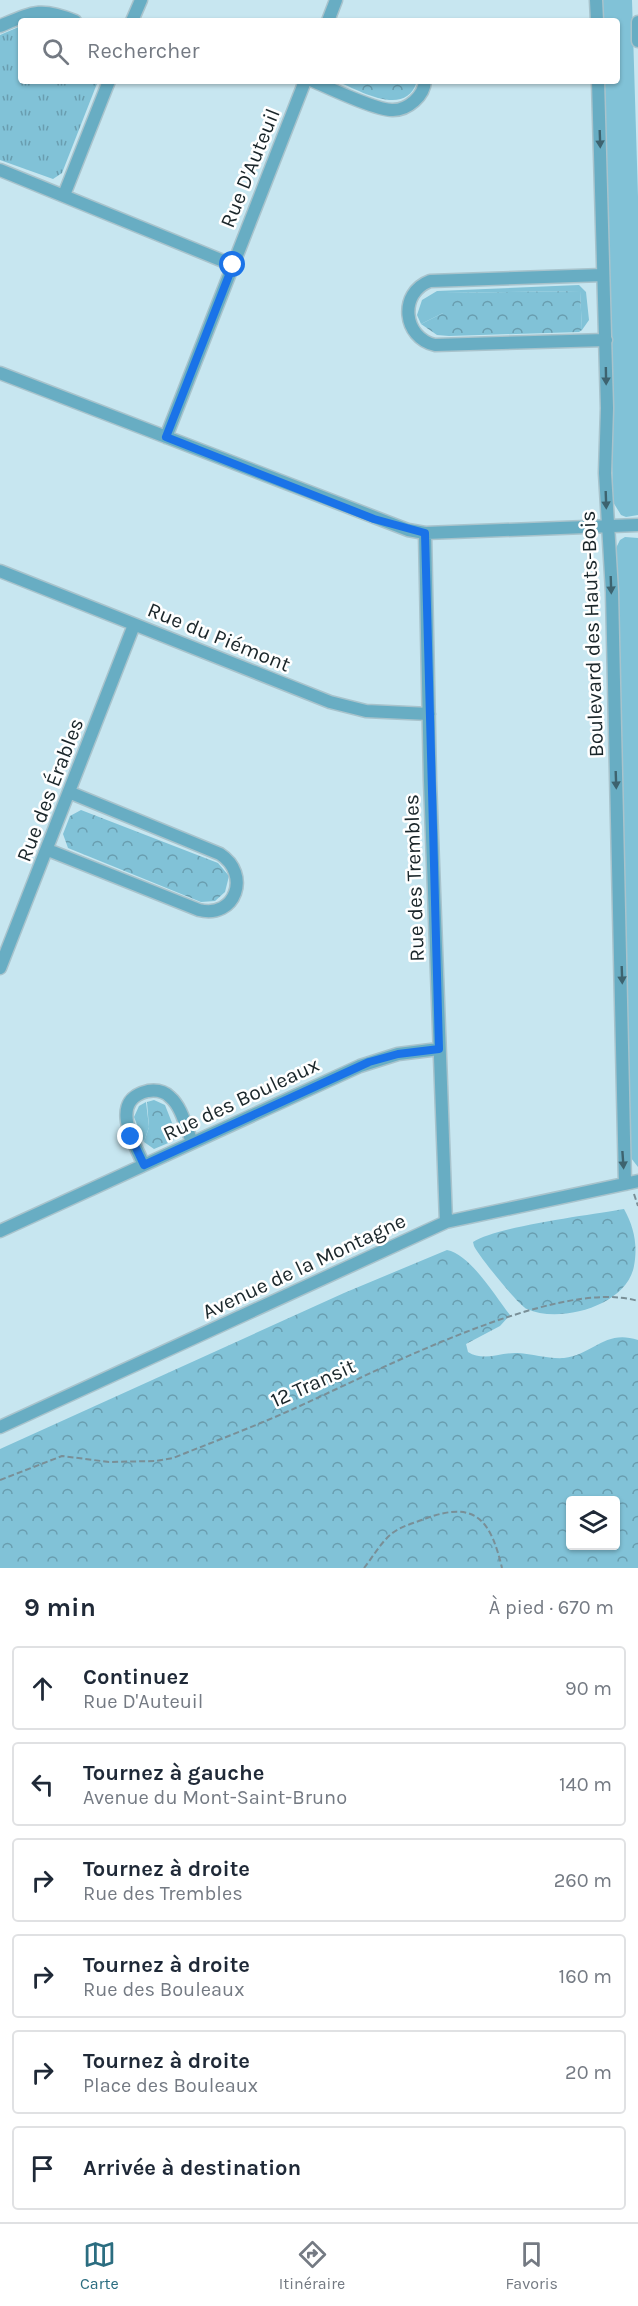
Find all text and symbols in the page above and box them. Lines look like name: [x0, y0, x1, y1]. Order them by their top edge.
search box: [18, 18, 620, 84]
icon: search: [39, 35, 72, 68]
text: Rechercher: [87, 38, 200, 64]
street label: Rue D'Auteuil: [215, 105, 285, 231]
one-way arrow: [595, 130, 604, 149]
route start: [219, 251, 245, 277]
one-way arrow: [602, 367, 611, 386]
one-way arrow: [601, 490, 611, 509]
street label: Boulevard des Hauts-Bois: [576, 510, 608, 758]
one-way arrow: [607, 575, 616, 594]
street label: Rue du Piémont: [144, 597, 294, 677]
street label: Rue des Érables: [12, 715, 88, 865]
one-way arrow: [612, 770, 621, 789]
street label: Rue des Trembles: [399, 794, 429, 962]
one-way arrow: [617, 965, 626, 984]
street label: Rue des Bouleaux: [159, 1052, 323, 1146]
route end: [117, 1123, 143, 1149]
one-way arrow: [619, 1150, 628, 1169]
street label: Avenue de la Montagne: [199, 1208, 409, 1324]
street label: 12 Transit: [267, 1354, 359, 1412]
map controls: [566, 1496, 620, 1550]
button: layers: [566, 1496, 620, 1550]
text: 9 min: [24, 1592, 96, 1623]
text: À pied · 670 m: [489, 1596, 614, 1619]
text: Continuez: [83, 1664, 189, 1690]
icon: ahead: [26, 1672, 59, 1705]
text: 90 m: [565, 1677, 612, 1700]
text: Rue D'Auteuil: [83, 1690, 203, 1713]
text: Tournez à gauche: [83, 1760, 264, 1786]
icon: left: [26, 1768, 59, 1801]
text: 140 m: [559, 1773, 612, 1796]
text: Avenue du Mont-Saint-Bruno: [83, 1786, 347, 1809]
text: Tournez à droite: [83, 1856, 250, 1882]
icon: right: [26, 1864, 59, 1897]
text: 260 m: [554, 1869, 612, 1892]
text: Rue des Trembles: [83, 1882, 243, 1905]
text: Tournez à droite: [83, 1952, 250, 1978]
icon: right: [26, 1960, 59, 1993]
text: 160 m: [559, 1965, 612, 1988]
text: Rue des Bouleaux: [83, 1978, 244, 2001]
text: Tournez à droite: [83, 2048, 250, 2074]
icon: right: [26, 2056, 59, 2089]
text: 20 m: [565, 2061, 612, 2084]
text: Place des Bouleaux: [83, 2074, 258, 2097]
icon: arrive: [26, 2152, 59, 2185]
text: Arrivée à destination: [83, 2155, 301, 2181]
tab: Carte: [80, 2238, 119, 2293]
tab: Itinéraire: [279, 2238, 345, 2293]
tab: Favoris: [505, 2238, 558, 2293]

